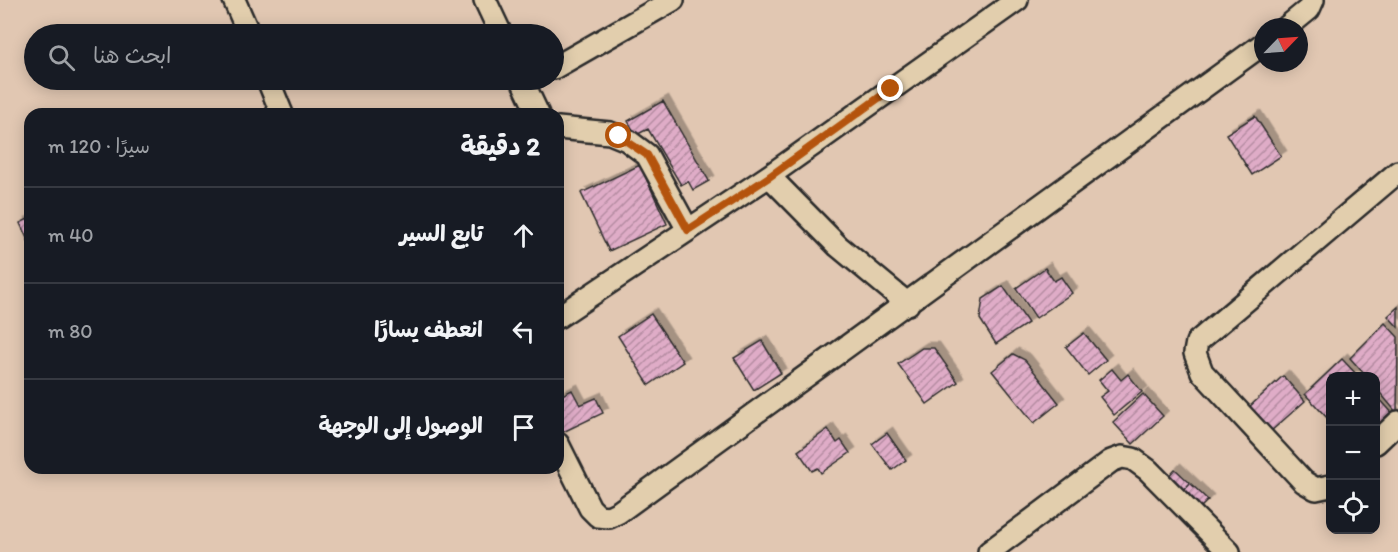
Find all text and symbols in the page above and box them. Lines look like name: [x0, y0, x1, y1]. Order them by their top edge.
north arrow: [1254, 18, 1308, 72]
search box: [24, 24, 564, 90]
icon: search: [45, 41, 78, 74]
text: ابحث هنا: [93, 42, 172, 69]
route end: [877, 75, 903, 101]
route start: [605, 122, 631, 148]
text: 2 دقيقة: [460, 130, 540, 162]
text: سيرًا · 120 m: [48, 134, 150, 158]
icon: ahead: [507, 219, 540, 252]
text: تابع السير: [400, 220, 483, 247]
text: 40 m: [48, 223, 94, 247]
icon: left: [507, 315, 540, 348]
text: انعطف يسارًا: [374, 316, 483, 343]
text: 80 m: [48, 319, 93, 343]
map controls: [1326, 372, 1380, 534]
button: +: [1326, 372, 1380, 426]
icon: arrive: [507, 411, 540, 444]
text: الوصول إلى الوجهة: [318, 412, 483, 439]
button: −: [1326, 426, 1380, 480]
button: locate: [1326, 480, 1380, 534]

